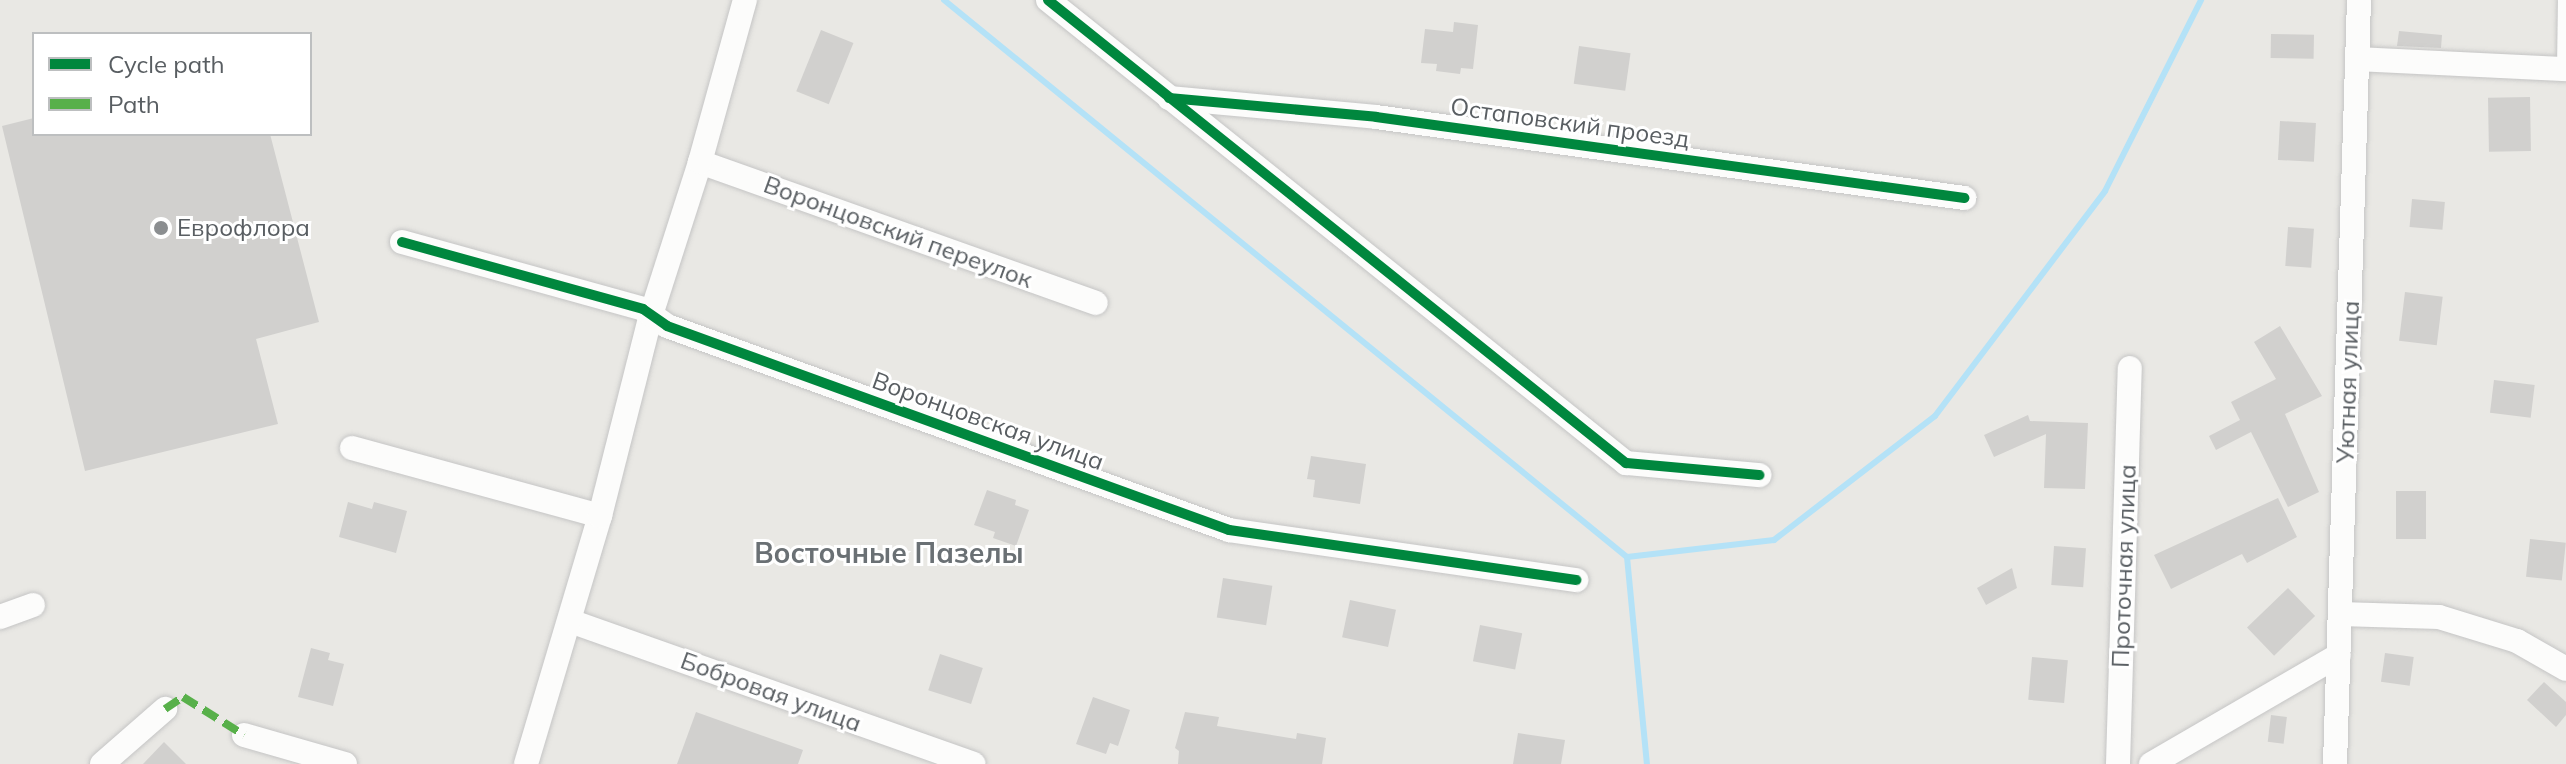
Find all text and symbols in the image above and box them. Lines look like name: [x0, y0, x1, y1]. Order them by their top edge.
legend: [32, 32, 312, 136]
text: Cycle path: [108, 49, 225, 79]
text: Path: [108, 89, 160, 119]
street label: Остаповский проезд: [1449, 92, 1691, 154]
street label: Воронцовский переулок: [760, 170, 1036, 294]
place label: Еврофлора: [177, 214, 310, 242]
marker: Еврофлора: [152, 219, 170, 237]
street label: Уютная улица: [2331, 300, 2365, 464]
street label: Воронцовская улица: [868, 366, 1108, 476]
street label: Проточная улица: [2106, 464, 2142, 668]
district label: Восточные Пазелы: [754, 536, 1024, 570]
street label: Бобровая улица: [677, 646, 865, 738]

